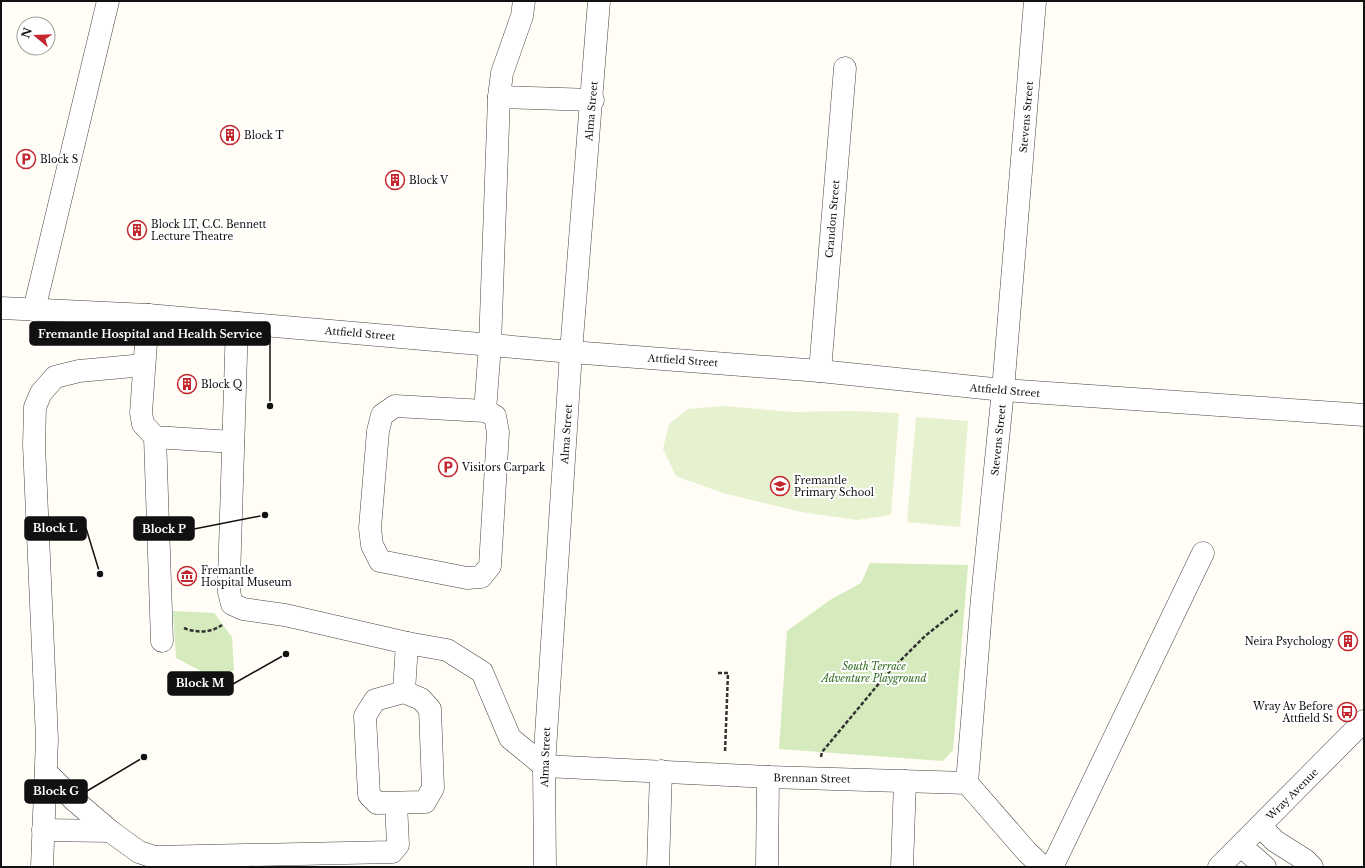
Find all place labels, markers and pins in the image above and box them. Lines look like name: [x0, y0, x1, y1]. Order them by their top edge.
building icon: Block T: [219, 124, 241, 146]
place label: Block T: [244, 129, 283, 142]
parking icon: Block S: [15, 148, 37, 170]
place label: Block S: [40, 153, 78, 166]
building icon: Block V: [384, 169, 406, 191]
place label: Block V: [409, 174, 448, 187]
place label: Block LT, C.C. Bennett Lecture Theatre: [151, 218, 267, 243]
building icon: Block LT, C.C. Bennett Lecture Theatre: [126, 219, 148, 241]
callout: Fremantle Hospital and Health Service: [30, 322, 270, 345]
building icon: Block Q: [176, 373, 198, 395]
place label: Block Q: [201, 378, 243, 391]
parking icon: Visitors Carpark: [437, 456, 459, 478]
place label: Visitors Carpark: [461, 461, 546, 474]
place label: Fremantle Primary School: [794, 474, 874, 499]
school or university icon: Fremantle Primary School: [769, 475, 791, 497]
callout: Block L: [25, 517, 86, 540]
callout: Block P: [134, 517, 194, 540]
place label: Fremantle Hospital Museum: [201, 564, 292, 589]
museum icon: Fremantle Hospital Museum: [176, 565, 198, 587]
building icon: Neira Psychology: [1337, 630, 1359, 652]
place label: Neira Psychology: [1245, 635, 1335, 648]
callout: Block M: [168, 672, 233, 695]
place label: Wray Av Before Attfield St: [1252, 700, 1333, 725]
bus stop icon: Wray Av Before Attfield St: [1336, 701, 1358, 723]
callout: Block G: [25, 780, 87, 803]

